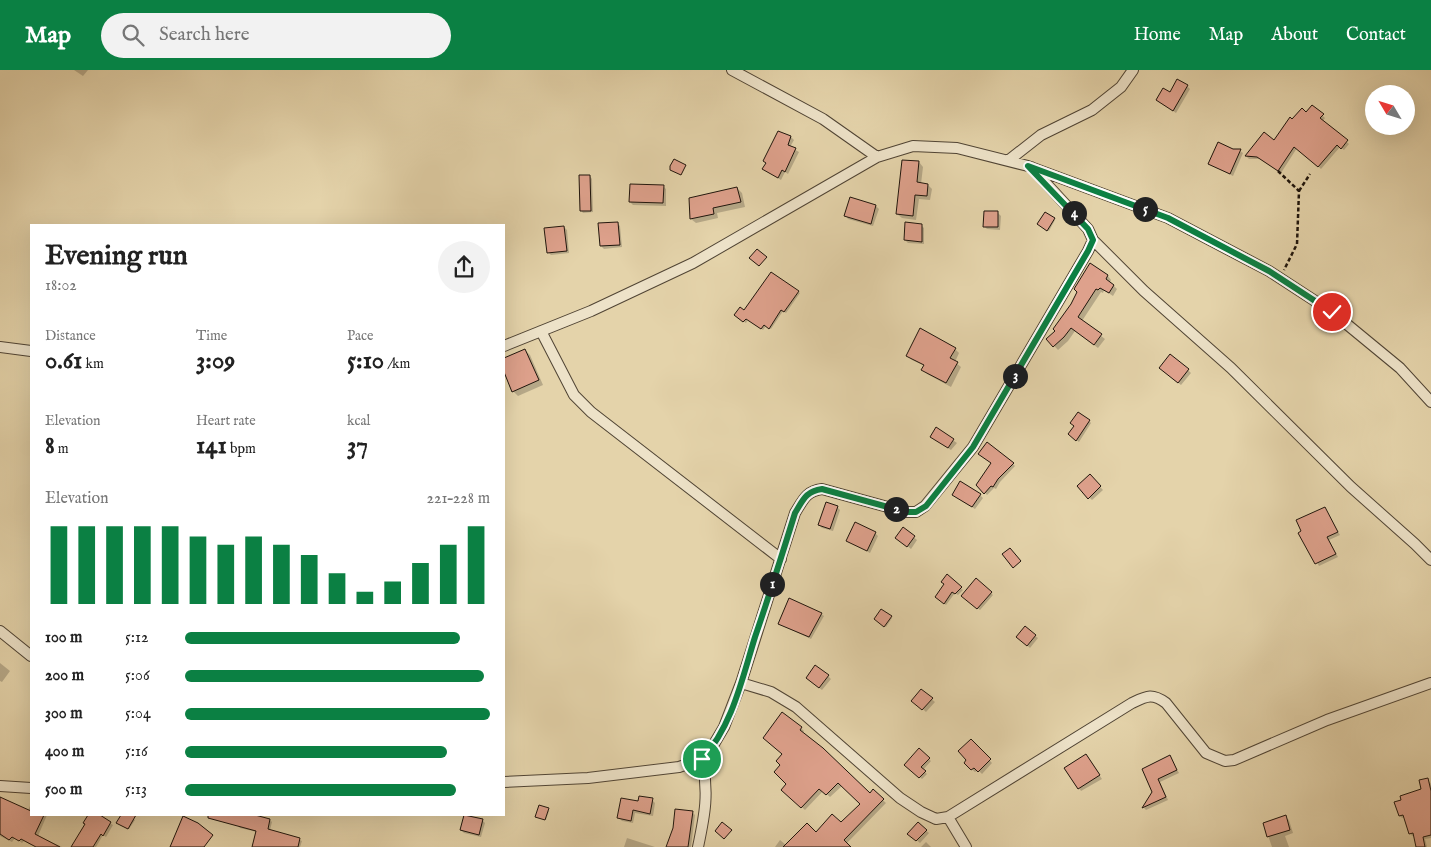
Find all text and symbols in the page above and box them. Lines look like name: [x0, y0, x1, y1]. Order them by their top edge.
search box: [101, 13, 451, 58]
text: Map: [25, 20, 71, 51]
icon: search: [119, 21, 147, 49]
text: Search here: [159, 23, 250, 47]
text: Home: [1134, 24, 1181, 47]
text: Map: [1209, 24, 1243, 47]
text: About: [1271, 24, 1318, 47]
text: Contact: [1346, 24, 1406, 47]
north arrow: [1365, 85, 1415, 135]
map controls: [1365, 85, 1415, 135]
pin: 5: [1132, 196, 1158, 222]
pin: 4: [1062, 200, 1086, 226]
text: 5: [1143, 200, 1148, 218]
text: 4: [1071, 204, 1078, 222]
text: Evening run: [45, 239, 188, 274]
button: share: [438, 241, 490, 293]
text: 18:02: [45, 276, 77, 296]
pin: [1311, 291, 1353, 333]
icon: check: [1318, 298, 1346, 326]
text: Distance: [45, 327, 96, 345]
text: Time: [196, 327, 227, 345]
text: Pace: [347, 327, 374, 345]
text: 0.61: [45, 345, 82, 377]
text: 3:09: [196, 345, 235, 377]
text: 5:10: [347, 345, 384, 377]
text: km: [82, 355, 104, 373]
text: /km: [384, 355, 410, 373]
pin: 3: [1002, 364, 1028, 388]
text: 3: [1013, 367, 1018, 385]
text: Elevation: [45, 412, 101, 430]
text: Heart rate: [196, 412, 256, 430]
text: kcal: [347, 412, 370, 430]
text: 8: [45, 430, 55, 462]
text: 141: [196, 430, 227, 462]
text: 37: [347, 430, 368, 462]
text: m: [55, 440, 69, 458]
text: bpm: [227, 440, 256, 458]
text: Elevation: [45, 489, 108, 509]
text: 221–228 m: [427, 489, 490, 509]
pin: 2: [884, 496, 908, 522]
text: 2: [893, 500, 900, 518]
pin: 1: [760, 572, 784, 596]
text: 1: [770, 575, 775, 593]
text: 100 m: [45, 628, 82, 648]
text: 5:12: [125, 628, 148, 648]
text: 200 m: [45, 666, 84, 686]
text: 5:06: [125, 666, 150, 686]
text: 300 m: [45, 704, 83, 724]
text: 5:04: [125, 704, 151, 724]
pin: [681, 738, 723, 780]
text: 400 m: [45, 742, 84, 762]
text: 5:16: [125, 742, 148, 762]
icon: arrive: [688, 745, 716, 773]
text: 500 m: [45, 780, 82, 800]
text: 5:13: [125, 780, 147, 800]

